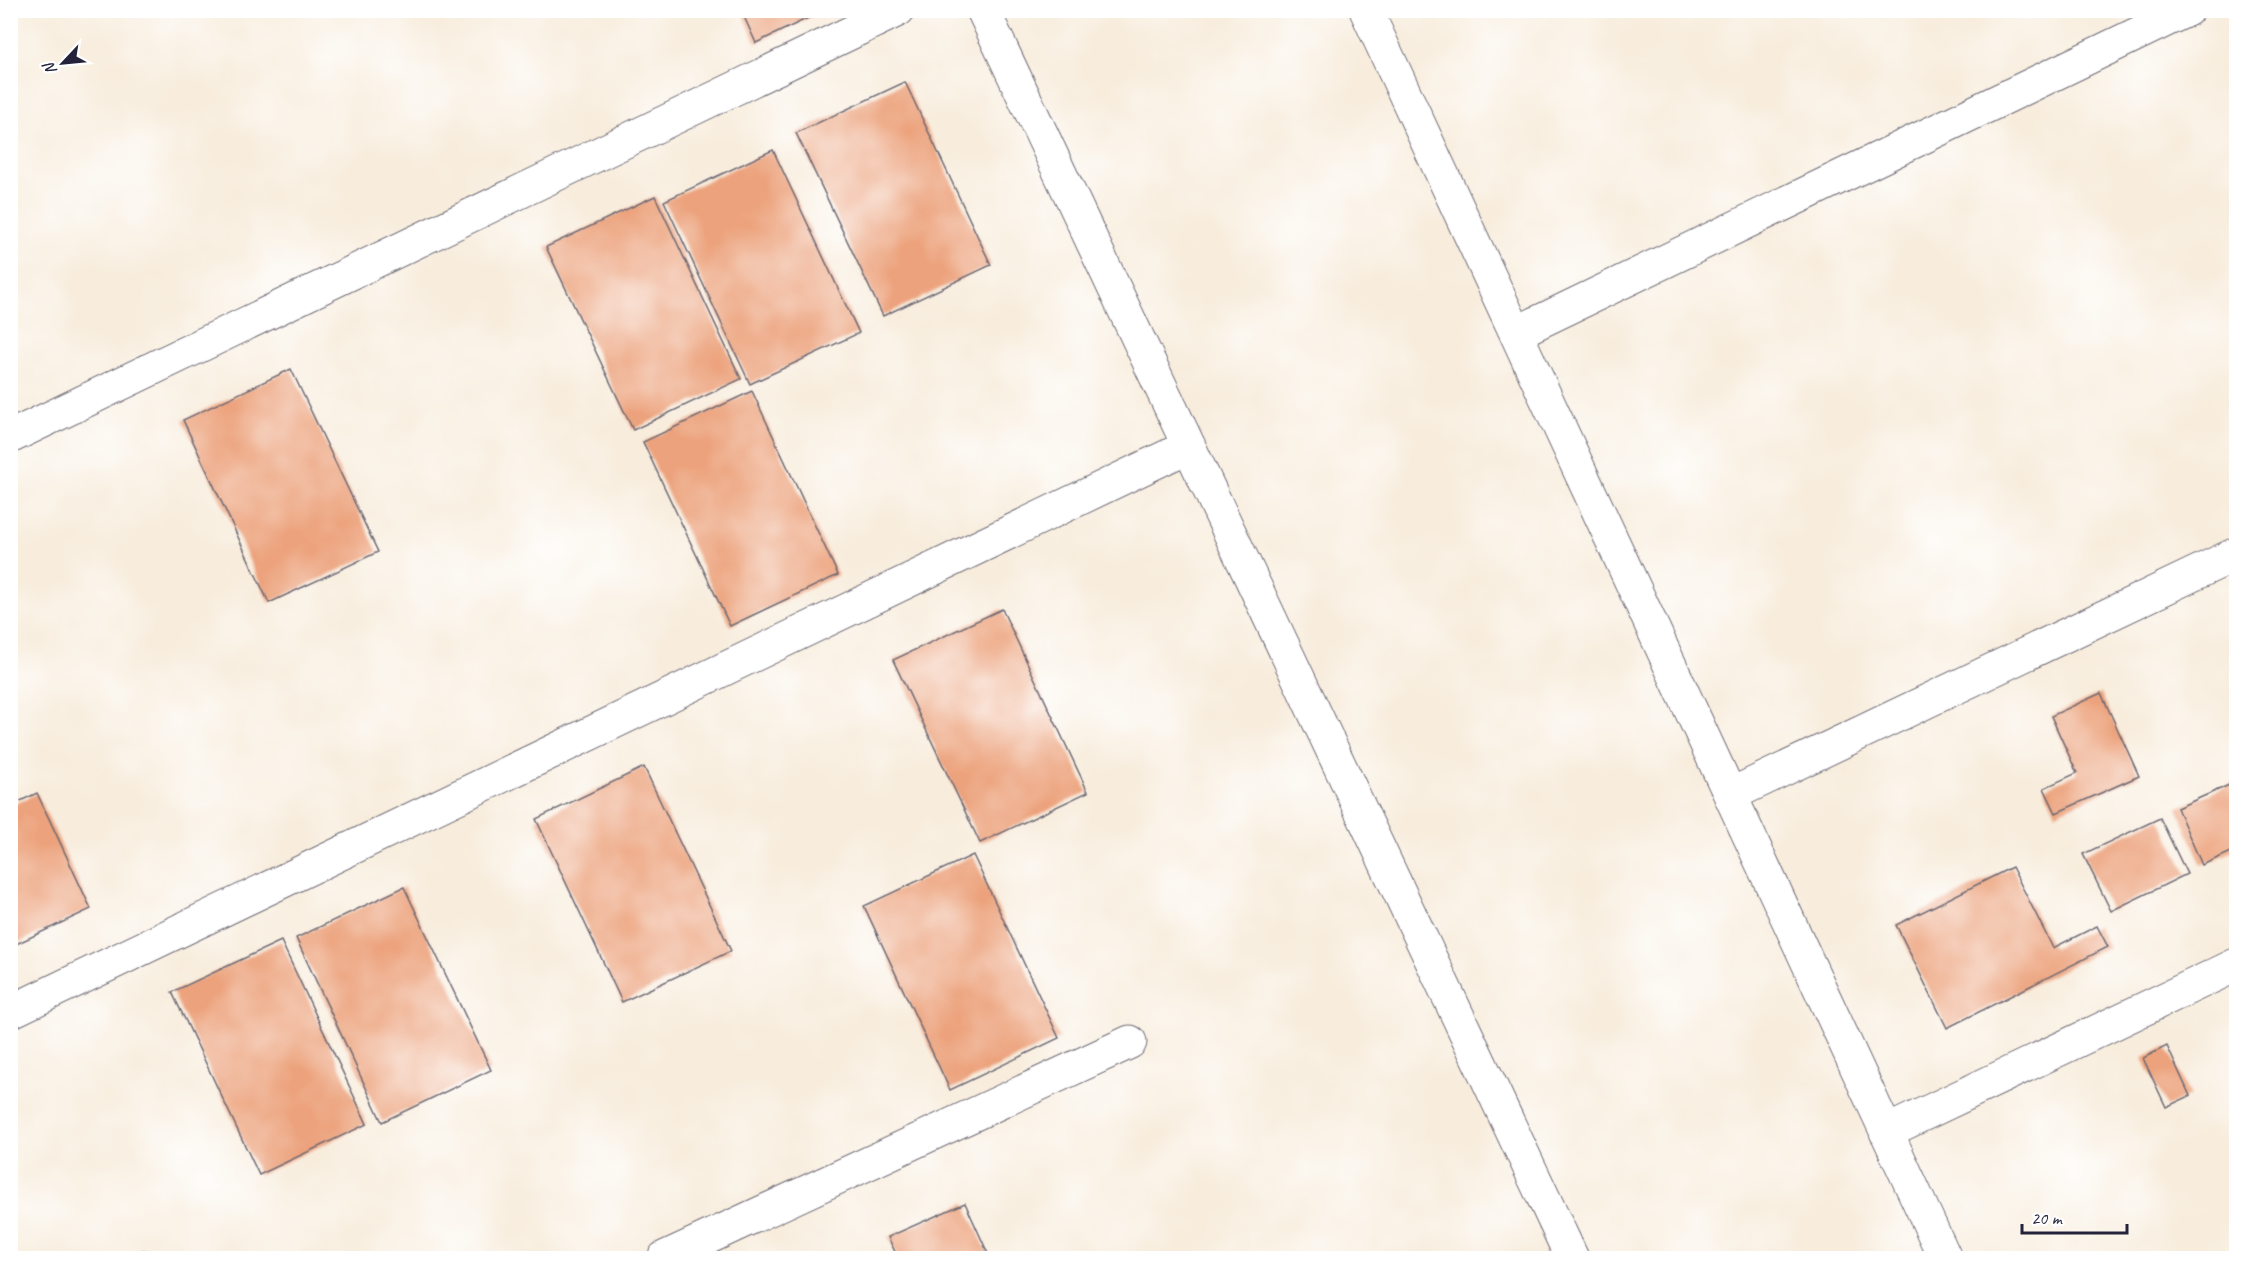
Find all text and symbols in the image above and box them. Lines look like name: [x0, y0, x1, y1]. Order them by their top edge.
north arrow: [33, 33, 93, 93]
text: N: [38, 58, 62, 78]
scale bar: [2022, 1197, 2127, 1235]
text: 20 m: [2031, 1207, 2064, 1229]

